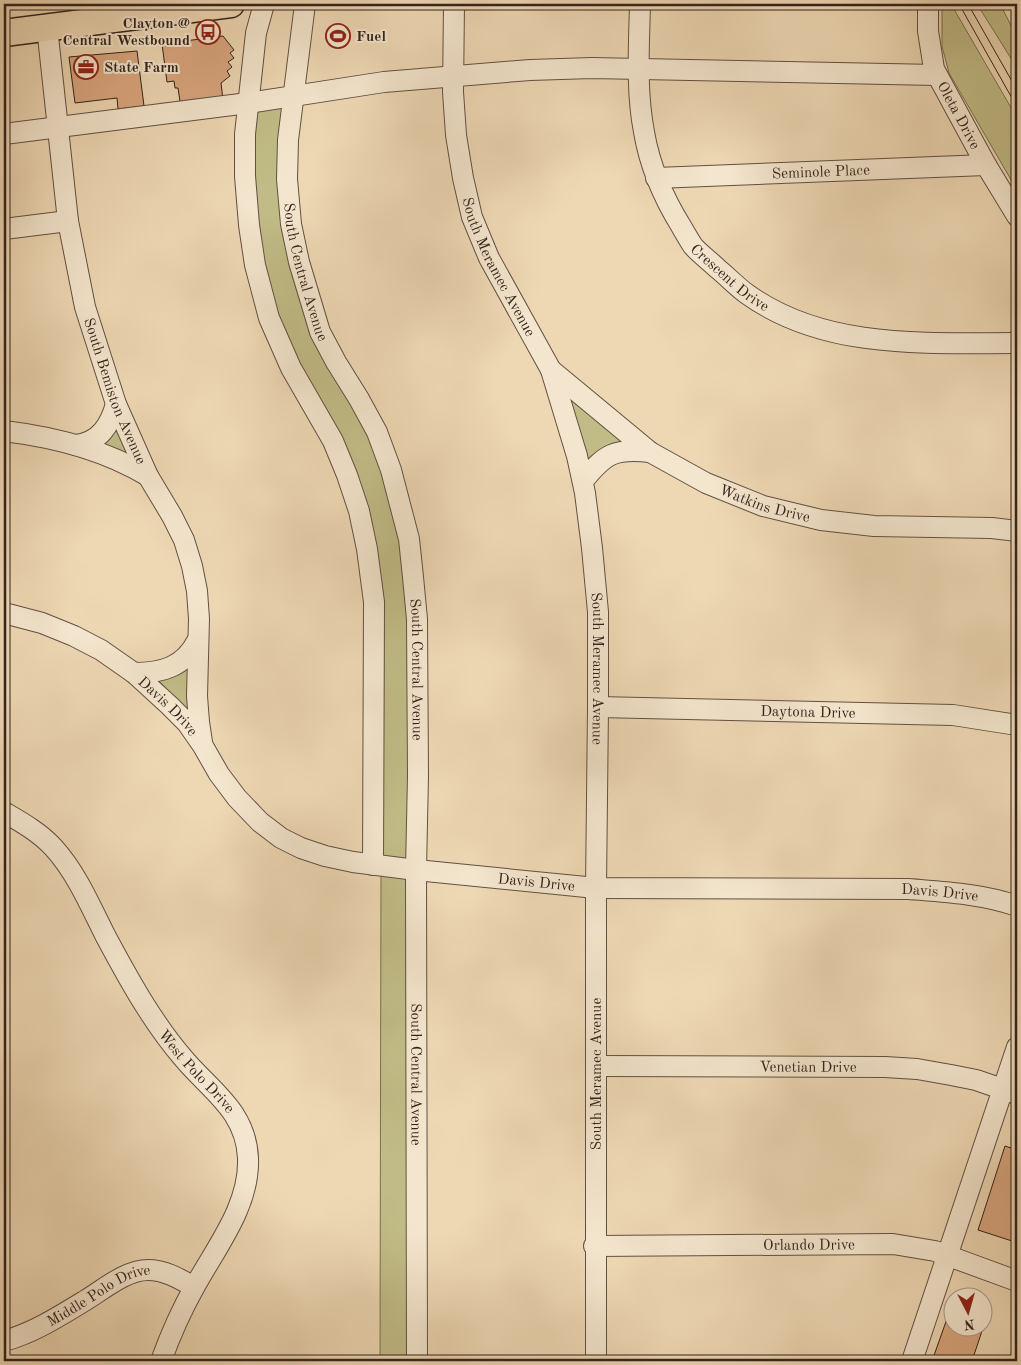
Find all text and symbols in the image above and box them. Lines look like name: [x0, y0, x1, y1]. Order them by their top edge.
place label: Clayton @ Central Westbound: [62, 17, 190, 49]
bus stop icon: Clayton @ Central Westbound: [195, 19, 221, 45]
sports icon: Fuel: [325, 23, 351, 49]
place label: Fuel: [356, 30, 386, 45]
office icon: State Farm: [73, 54, 99, 80]
place label: State Farm: [104, 61, 179, 76]
street label: Oleta Drive: [933, 80, 982, 152]
street label: Seminole Place: [772, 164, 870, 182]
street label: South Meramec Avenue: [459, 196, 537, 340]
street label: South Central Avenue: [280, 202, 330, 344]
street label: Crescent Drive: [687, 242, 771, 315]
street label: South Bemiston Avenue: [80, 316, 148, 467]
street label: Watkins Drive: [717, 483, 811, 526]
street label: South Meramec Avenue: [587, 592, 604, 745]
street label: South Central Avenue: [406, 598, 424, 741]
street label: Davis Drive: [134, 675, 200, 739]
street label: Daytona Drive: [760, 705, 856, 722]
street label: Davis Drive: [497, 872, 576, 895]
street label: Davis Drive: [901, 883, 979, 905]
street label: South Meramec Avenue: [590, 998, 605, 1150]
street label: South Central Avenue: [407, 1003, 423, 1146]
street label: West Polo Drive: [155, 1028, 237, 1117]
street label: Venetian Drive: [759, 1061, 857, 1076]
street label: Orlando Drive: [763, 1238, 855, 1254]
street label: Middle Polo Drive: [45, 1264, 151, 1330]
north arrow: [944, 1288, 994, 1338]
text: N: [963, 1316, 975, 1331]

